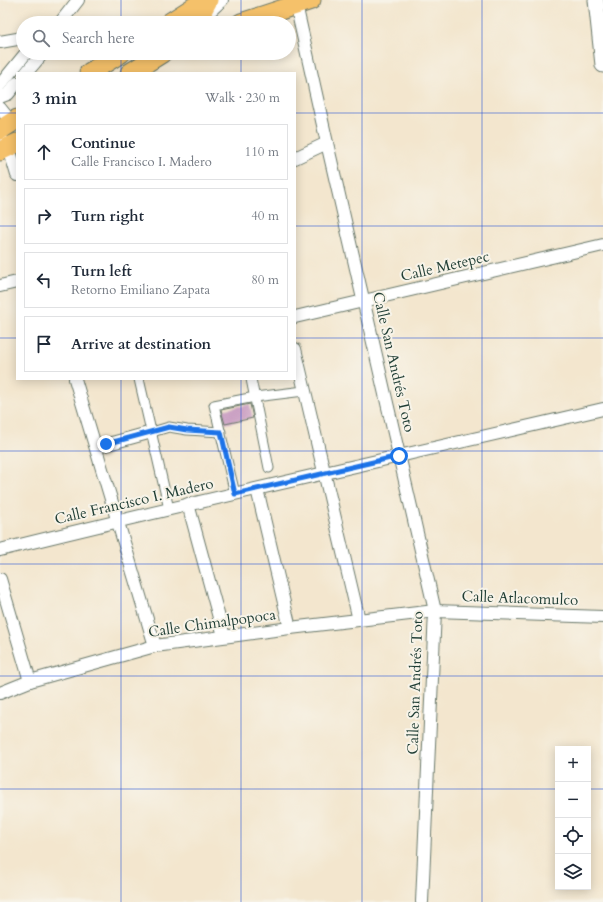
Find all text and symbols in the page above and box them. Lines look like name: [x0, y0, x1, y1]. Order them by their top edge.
search box: [16, 16, 296, 60]
icon: search: [30, 27, 52, 49]
text: Search here: [62, 28, 135, 48]
text: 3 min: [32, 87, 77, 110]
text: Walk · 230 m: [205, 89, 280, 107]
text: Continue: [71, 133, 136, 153]
icon: ahead: [33, 141, 55, 163]
text: 110 m: [245, 143, 279, 161]
text: Calle Francisco I. Madero: [71, 153, 212, 171]
icon: right: [33, 205, 55, 227]
text: Turn right: [71, 206, 144, 226]
text: 40 m: [251, 207, 279, 225]
street label: Calle Metepec: [399, 246, 492, 286]
text: Turn left: [71, 261, 132, 281]
icon: left: [33, 269, 55, 291]
text: 80 m: [251, 271, 279, 289]
text: Retorno Emiliano Zapata: [71, 281, 210, 299]
street label: Calle San Andrés Toto: [368, 290, 420, 434]
icon: arrive: [33, 333, 55, 355]
text: Arrive at destination: [71, 334, 211, 354]
route end: [97, 435, 115, 453]
route start: [390, 447, 408, 465]
street label: Calle Francisco I. Madero: [53, 473, 215, 529]
street label: Calle Atlacomulco: [461, 586, 579, 610]
street label: Calle Chimalpopoca: [147, 604, 278, 642]
street label: Calle San Andrés Toto: [403, 611, 427, 755]
map controls: [555, 746, 591, 890]
button: +: [555, 746, 591, 782]
button: −: [555, 782, 591, 818]
button: locate: [555, 818, 591, 854]
button: layers: [555, 854, 591, 890]

